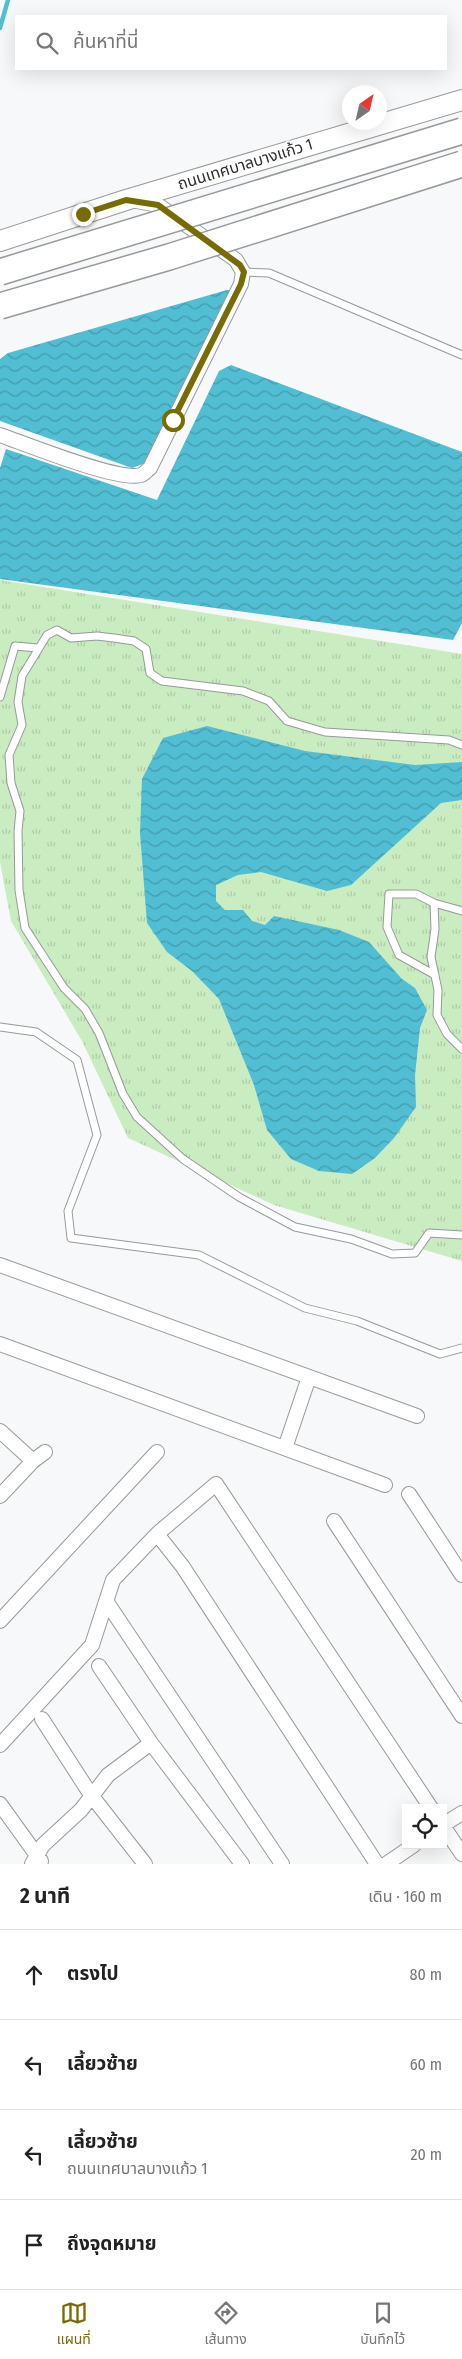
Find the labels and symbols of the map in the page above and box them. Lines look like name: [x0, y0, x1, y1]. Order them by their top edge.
north arrow: [342, 85, 387, 130]
street label: ถนนเทศบาลบางแก้ว 1: [175, 134, 315, 194]
route end: [72, 203, 95, 226]
route start: [162, 409, 185, 432]

